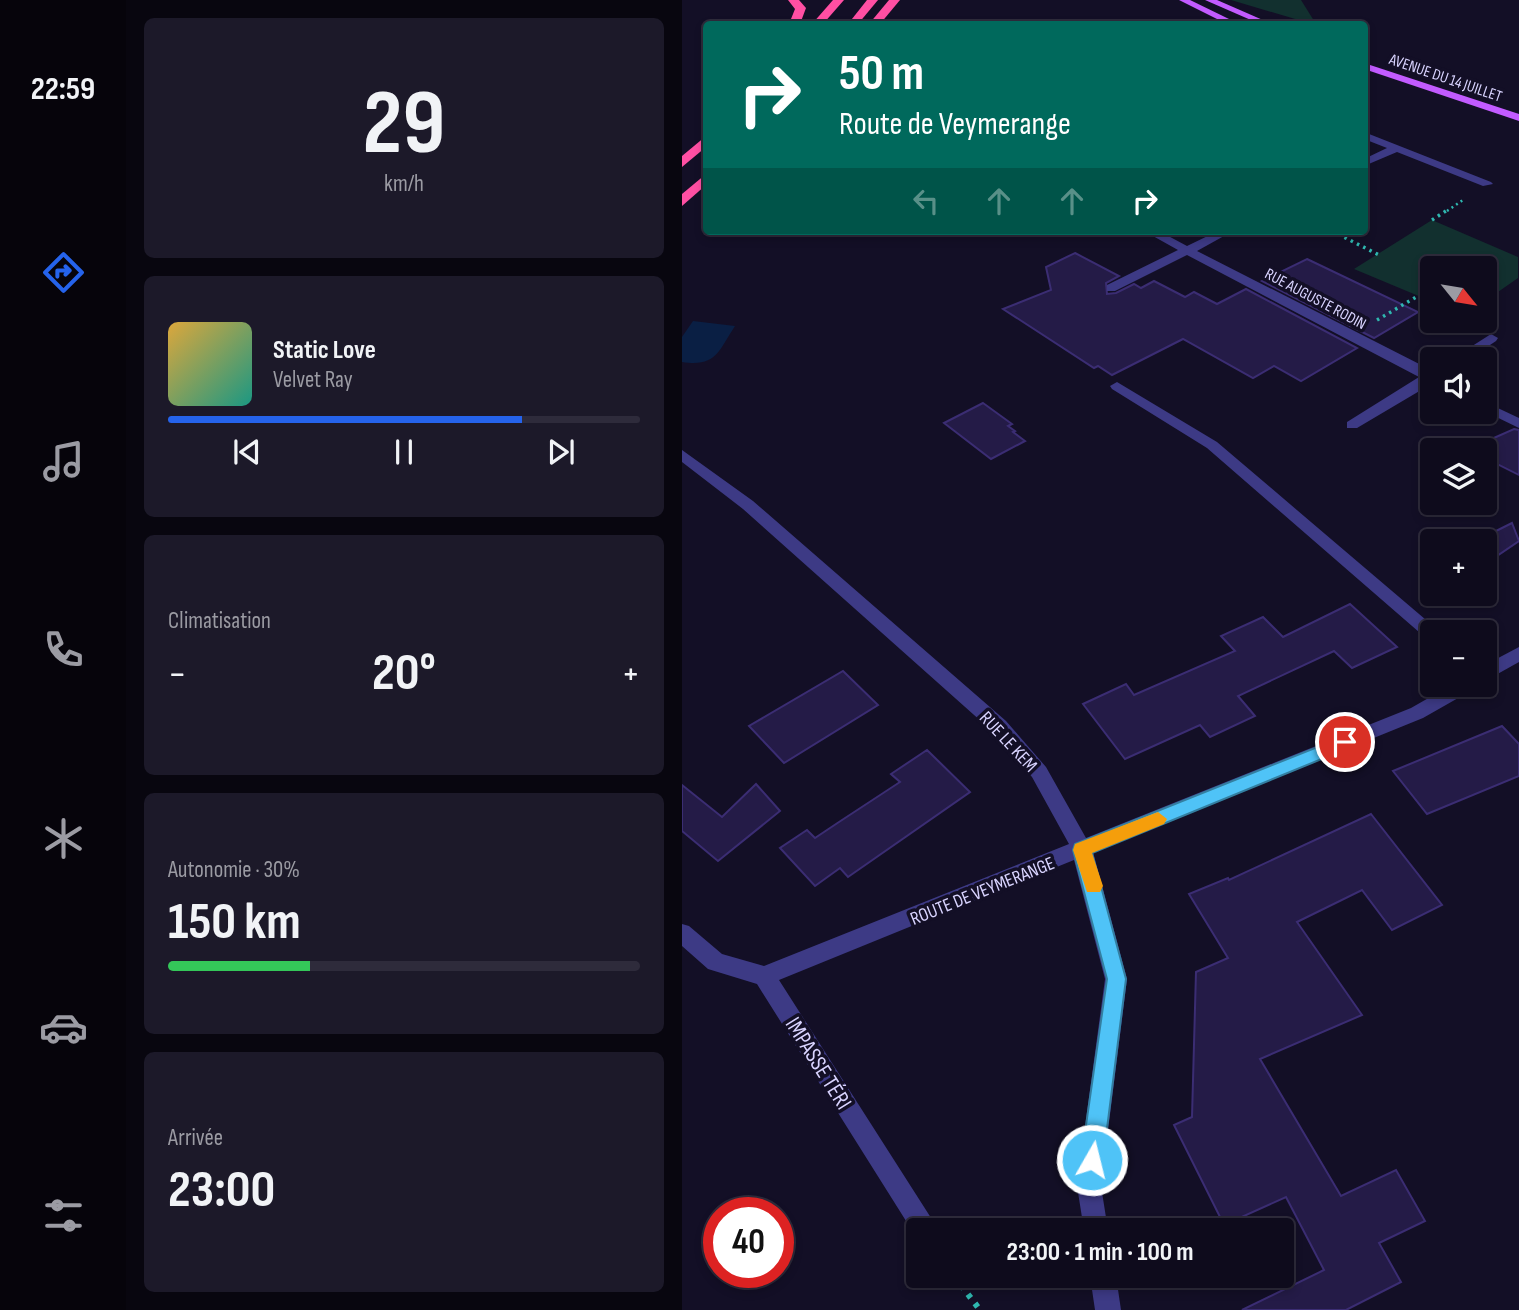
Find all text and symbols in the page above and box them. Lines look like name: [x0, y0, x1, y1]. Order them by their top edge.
text: 50 m: [839, 45, 924, 104]
icon: right: [724, 49, 815, 140]
street label: AVENUE DU 14 JUILLET: [1386, 50, 1505, 107]
text: 22:59: [31, 70, 95, 109]
text: 29: [363, 70, 446, 179]
text: Route de Veymerange: [839, 105, 1071, 144]
text: km/h: [384, 170, 424, 198]
icon: left: [907, 182, 945, 220]
icon: ahead: [980, 182, 1018, 220]
icon: ahead: [1053, 182, 1091, 220]
icon: right: [1126, 182, 1164, 220]
icon: directions: [39, 248, 88, 297]
north arrow: [1420, 256, 1498, 332]
map controls: [1420, 256, 1497, 697]
street label: RUE AUGUSTE RODIN: [1262, 265, 1369, 334]
text: Static Love: [273, 335, 376, 366]
button: sound: [1420, 347, 1497, 424]
text: Velvet Ray: [273, 366, 353, 394]
icon: previous: [228, 433, 266, 471]
icon: pause: [385, 433, 423, 471]
icon: next: [542, 433, 580, 471]
icon: music: [39, 437, 88, 486]
button: layers: [1420, 438, 1497, 515]
button: +: [1420, 529, 1497, 606]
text: Climatisation: [168, 607, 271, 635]
button: −: [1420, 620, 1497, 697]
icon: phone: [39, 625, 88, 674]
text: 20°: [372, 642, 436, 705]
text: −: [168, 652, 187, 697]
text: +: [621, 652, 640, 697]
street label: RUE LE KEM: [974, 707, 1042, 777]
pin: [1315, 712, 1375, 772]
icon: arrive: [1326, 723, 1364, 761]
icon: climate: [39, 814, 88, 863]
street label: ROUTE DE VEYMERANGE: [907, 852, 1058, 931]
text: Autonomie · 30%: [168, 856, 300, 884]
text: 150 km: [168, 891, 301, 954]
icon: car: [39, 1003, 88, 1052]
street label: IMPASSE TÉRI: [779, 1012, 858, 1115]
position arrow: [1055, 1123, 1129, 1197]
text: Arrivée: [168, 1124, 223, 1152]
text: 23:00: [168, 1159, 275, 1222]
icon: filters: [39, 1191, 88, 1240]
speed limit sign: 40: [703, 1197, 794, 1288]
text: 23:00 · 1 min · 100 m: [1007, 1237, 1193, 1268]

